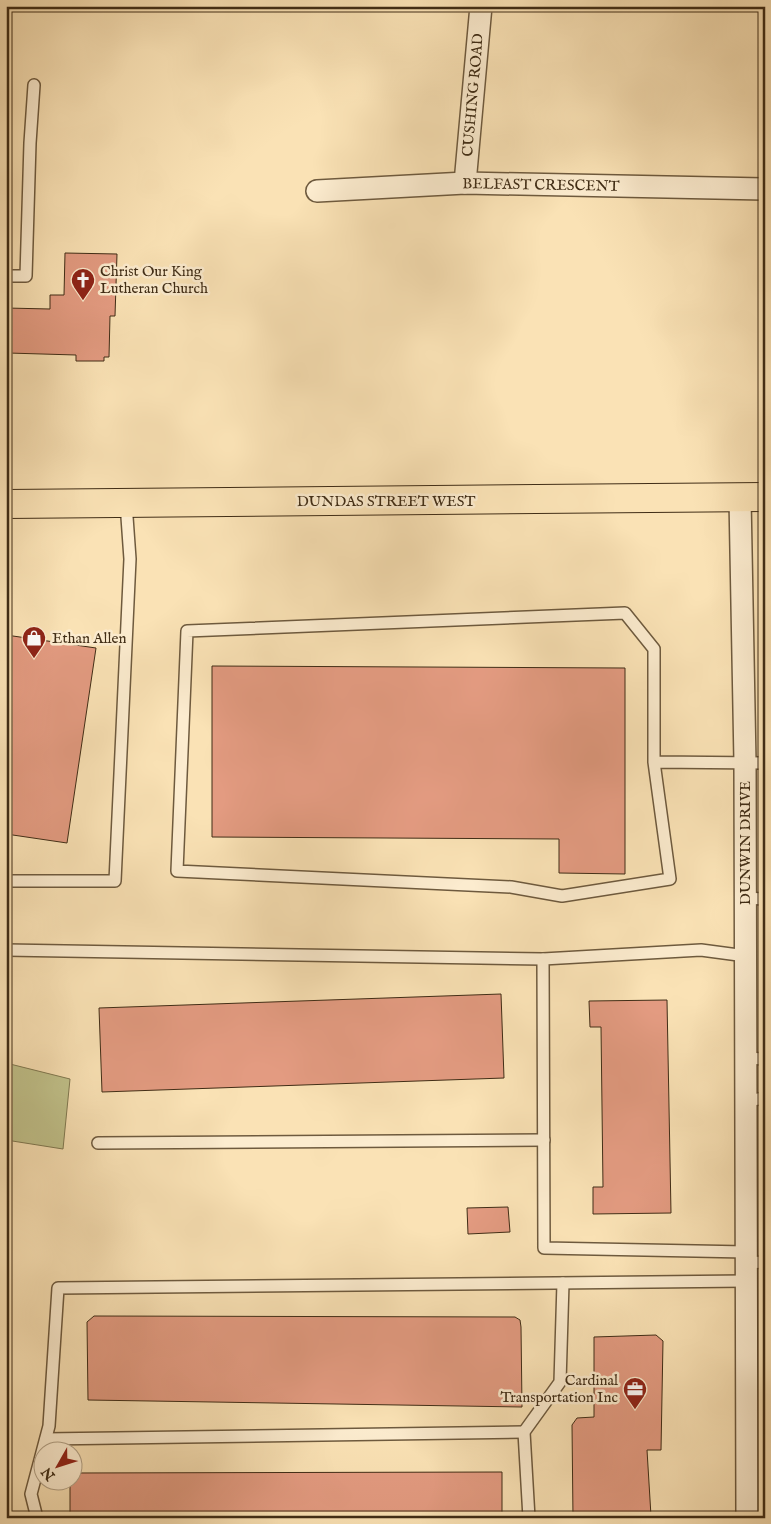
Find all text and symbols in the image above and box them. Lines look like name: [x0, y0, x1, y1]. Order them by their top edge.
street label: CUSHING ROAD: [458, 33, 488, 157]
street label: BELFAST CRESCENT: [462, 174, 620, 196]
place label: Christ Our King Lutheran Church: [100, 262, 208, 298]
church icon: Christ Our King Lutheran Church: [70, 267, 96, 301]
street label: DUNDAS STREET WEST: [297, 492, 475, 511]
shop icon: Ethan Allen: [21, 625, 47, 659]
place label: Ethan Allen: [52, 629, 126, 648]
street label: DUNWIN DRIVE: [736, 781, 755, 905]
place label: Cardinal Transportation Inc: [500, 1371, 619, 1407]
office icon: Cardinal Transportation Inc: [622, 1376, 648, 1410]
north arrow: [32, 1442, 82, 1492]
text: N: [38, 1463, 60, 1485]

